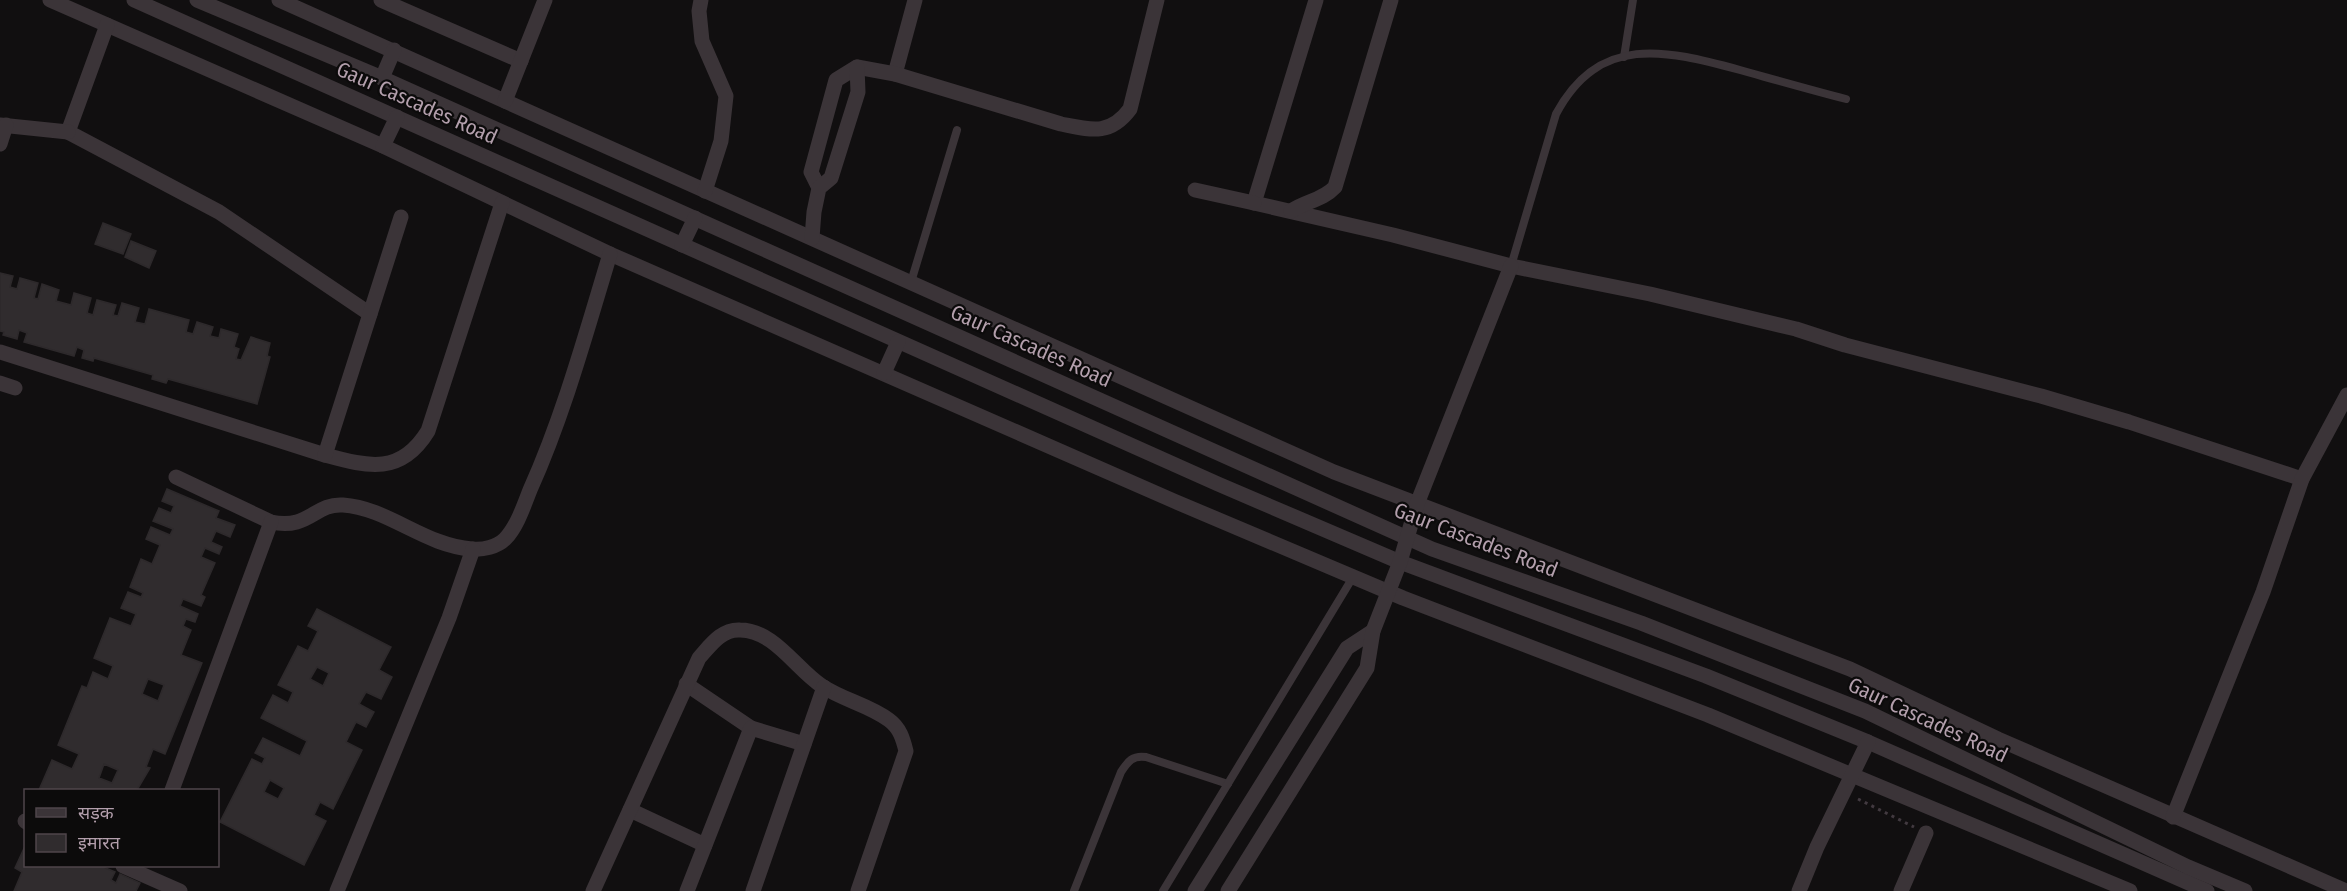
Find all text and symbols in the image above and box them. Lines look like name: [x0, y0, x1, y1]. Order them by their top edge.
street label: Gaur Cascades Road: [333, 56, 501, 150]
street label: Gaur Cascades Road: [947, 299, 1115, 393]
street label: Gaur Cascades Road: [1390, 497, 1562, 583]
street label: Gaur Cascades Road: [1844, 672, 2012, 768]
legend: [24, 789, 219, 867]
text: सड़क: [78, 802, 115, 824]
text: इमारत: [78, 832, 121, 854]

